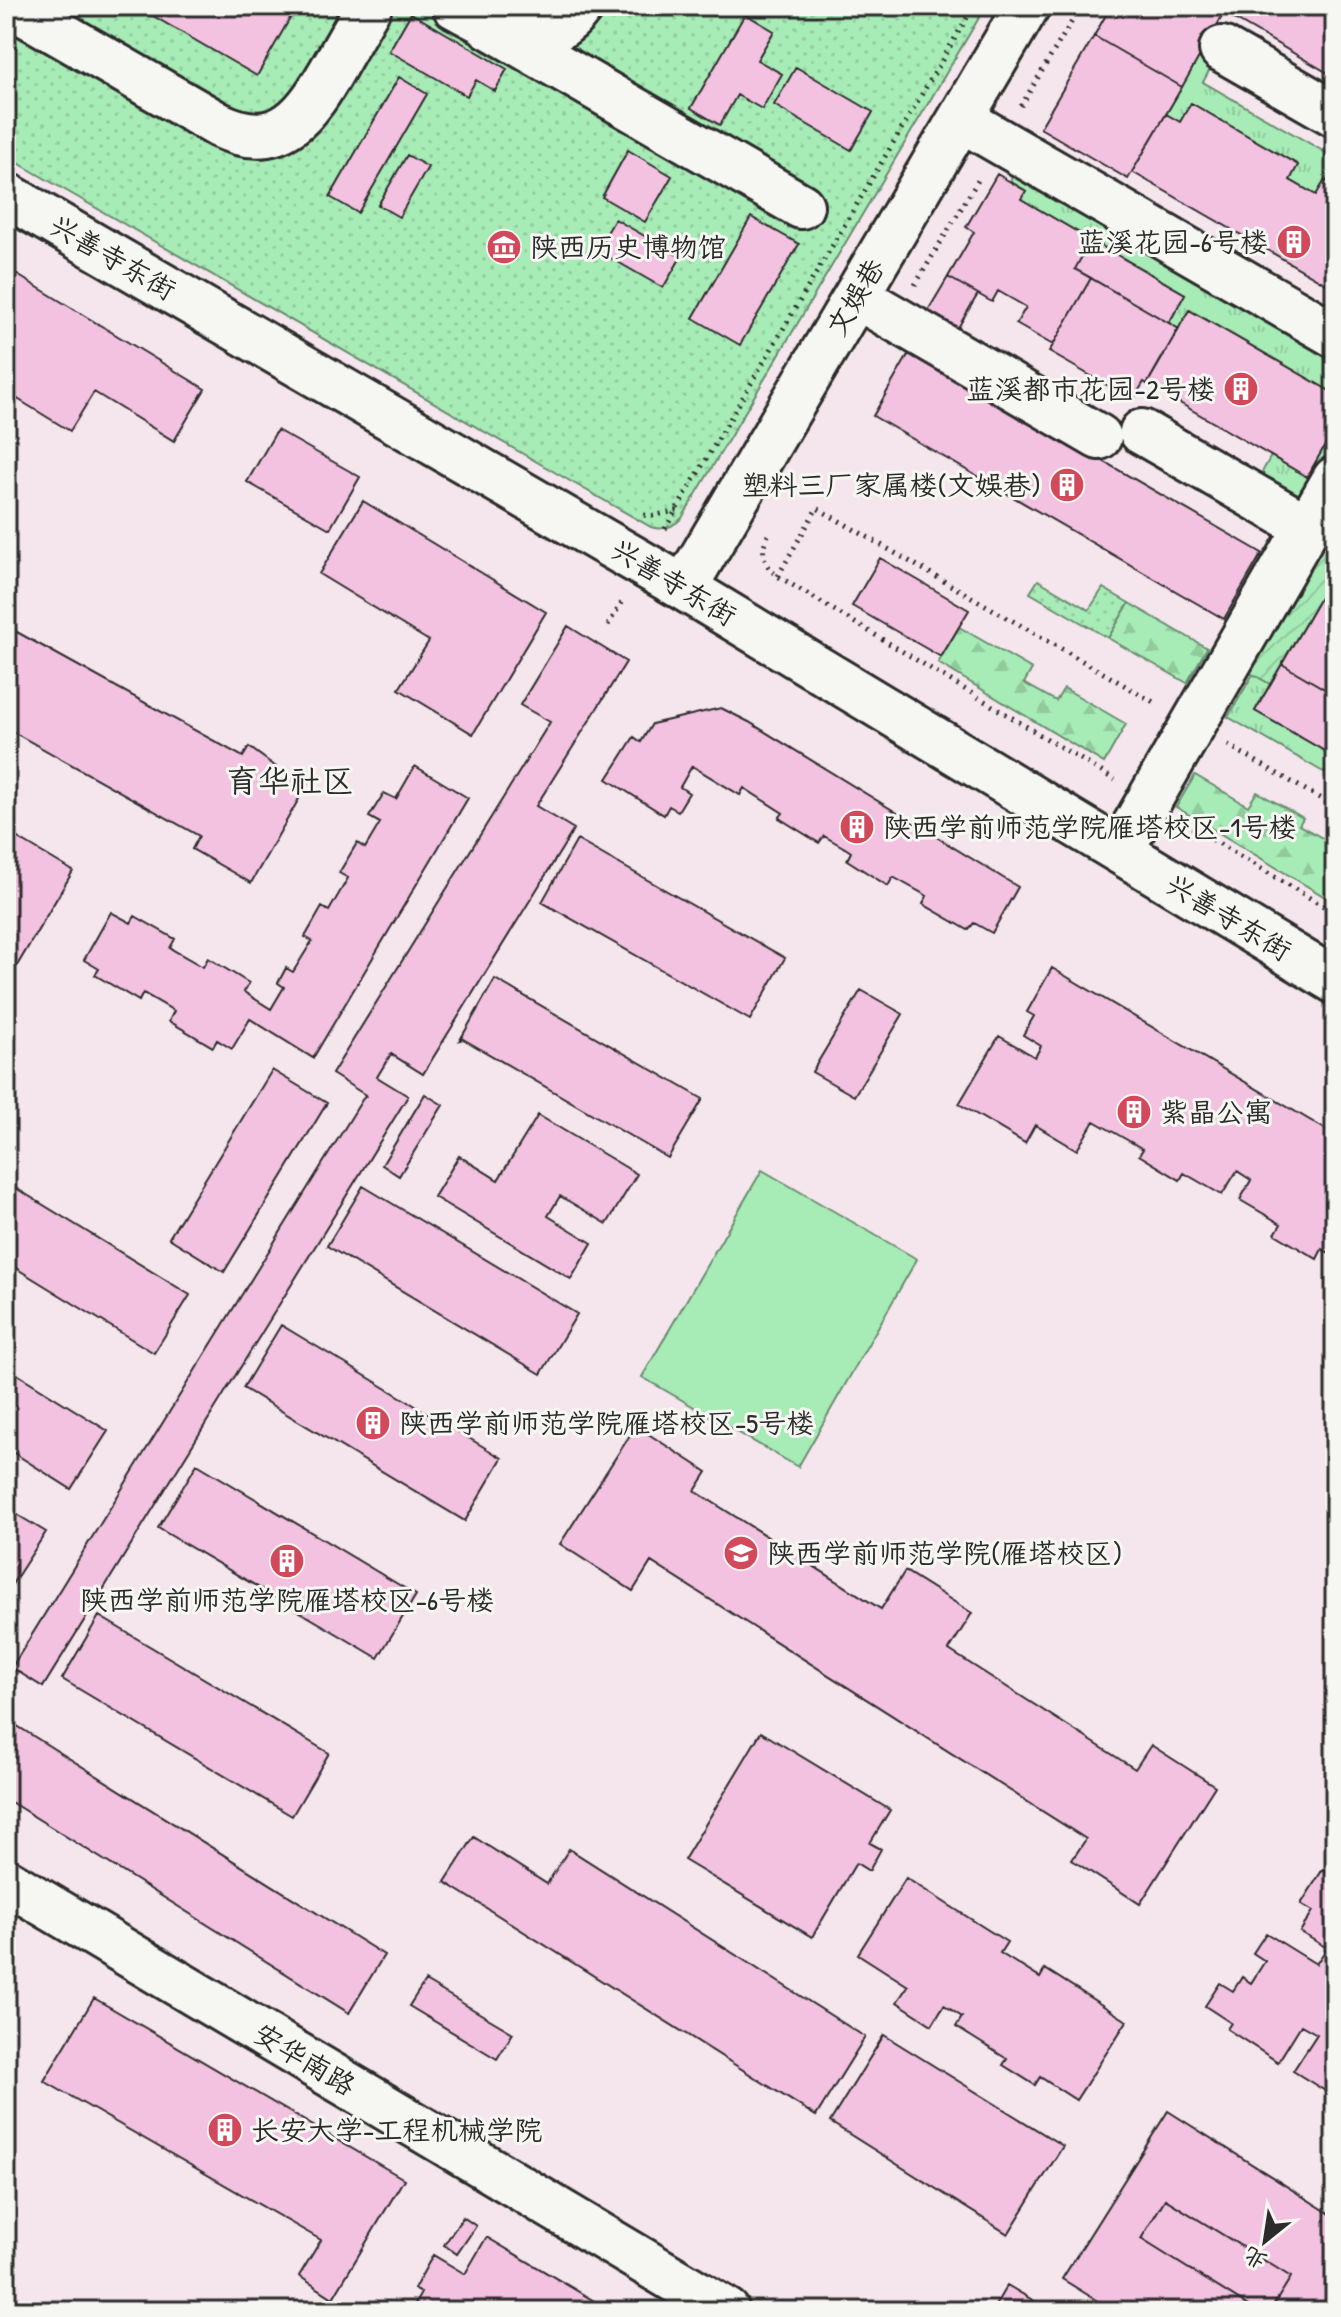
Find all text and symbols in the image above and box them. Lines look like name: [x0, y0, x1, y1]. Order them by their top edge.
street label: 兴善寺东街: [43, 206, 183, 308]
place label: 蓝溪花园-6号楼: [1078, 223, 1268, 261]
building icon: 蓝溪花园-6号楼: [1275, 223, 1313, 261]
museum icon: 陕西历史博物馆: [485, 228, 523, 266]
place label: 陕西历史博物馆: [530, 228, 726, 266]
street label: 文娱巷: [817, 250, 893, 343]
place label: 蓝溪都市花园-2号楼: [967, 370, 1215, 408]
building icon: 蓝溪都市花园-2号楼: [1222, 370, 1260, 408]
place label: 塑料三厂家属楼(文娱巷): [741, 466, 1041, 504]
building icon: 塑料三厂家属楼(文娱巷): [1048, 466, 1086, 504]
street label: 兴善寺东街: [604, 530, 744, 634]
district label: 育华社区: [226, 759, 354, 802]
building icon: 陕西学前师范学院雁塔校区-1号楼: [838, 808, 876, 846]
place label: 陕西学前师范学院雁塔校区-1号楼: [883, 808, 1296, 846]
street label: 兴善寺东街: [1159, 865, 1299, 969]
building icon: 紫晶公寓: [1115, 1093, 1153, 1131]
place label: 紫晶公寓: [1160, 1093, 1272, 1131]
building icon: 陕西学前师范学院雁塔校区-5号楼: [354, 1404, 392, 1442]
place label: 陕西学前师范学院雁塔校区-5号楼: [399, 1404, 814, 1442]
school or university icon: 陕西学前师范学院(雁塔校区): [722, 1534, 760, 1572]
place label: 陕西学前师范学院(雁塔校区): [767, 1534, 1123, 1572]
building icon: 陕西学前师范学院雁塔校区-6号楼: [268, 1542, 306, 1580]
place label: 陕西学前师范学院雁塔校区-6号楼: [80, 1581, 494, 1619]
street label: 安华南路: [247, 2014, 363, 2104]
building icon: 长安大学-工程机械学院: [206, 2111, 244, 2149]
place label: 长安大学-工程机械学院: [251, 2111, 542, 2149]
north arrow: [1225, 2201, 1305, 2281]
text: 北: [1238, 2240, 1272, 2277]

